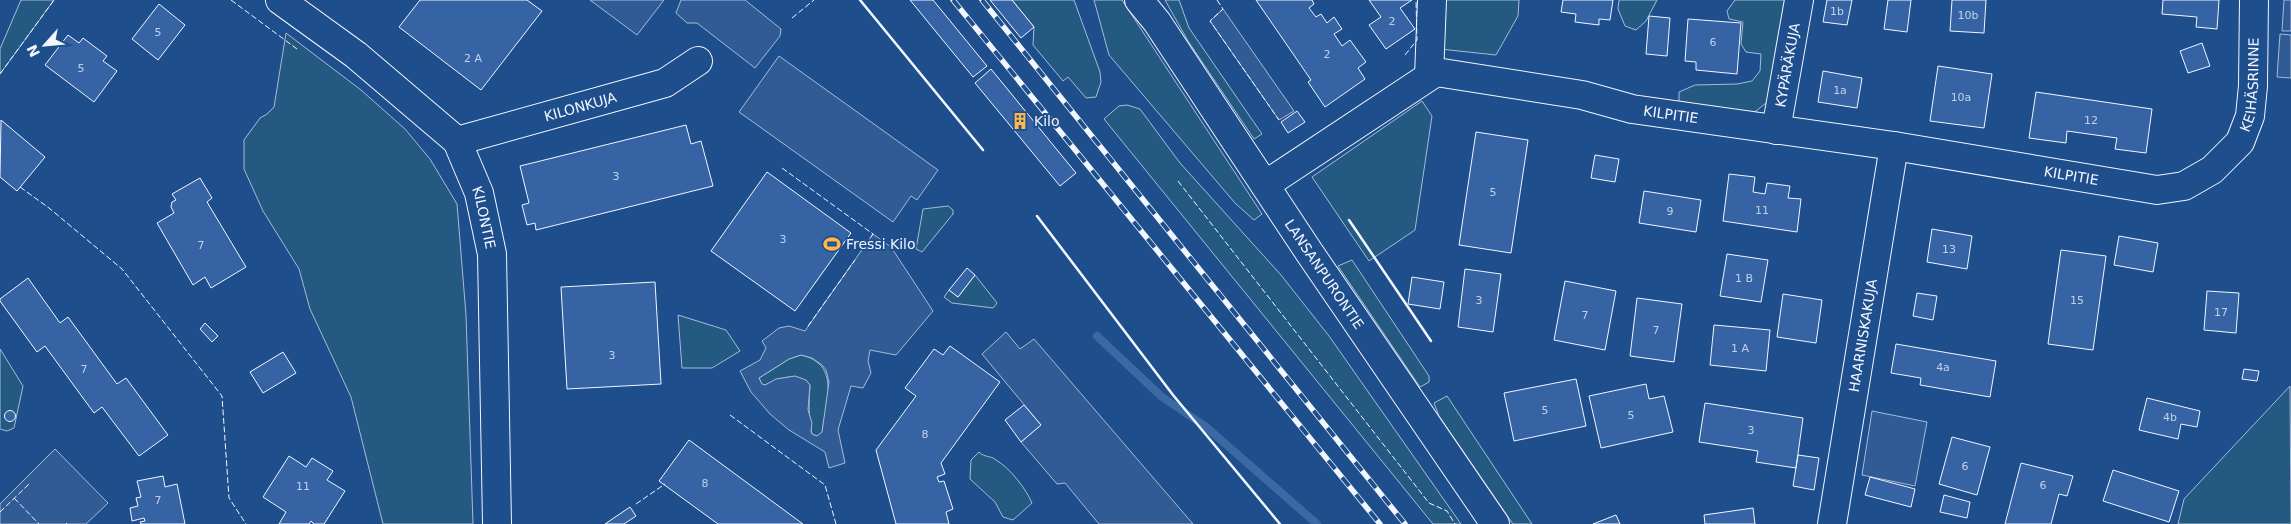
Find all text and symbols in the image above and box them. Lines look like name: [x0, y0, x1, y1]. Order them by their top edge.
house number: 1b: [1830, 5, 1844, 18]
house number: 10b: [1958, 9, 1979, 22]
house number: 2: [1389, 15, 1396, 28]
north arrow: [20, 20, 70, 70]
street label: KYPÄRÄKUJA: [1772, 21, 1803, 109]
house number: 5: [155, 26, 162, 39]
house number: 6: [1710, 36, 1717, 49]
street label: KEIHÄSRINNE: [2237, 38, 2262, 134]
text: N: [24, 42, 43, 60]
house number: 2: [1324, 48, 1331, 61]
house number: 2 A: [464, 52, 482, 65]
house number: 5: [78, 62, 85, 75]
house number: 1a: [1833, 84, 1847, 97]
street label: KILONKUJA: [542, 89, 619, 124]
house number: 10a: [1951, 91, 1971, 104]
street label: KILPITIE: [1642, 103, 1699, 126]
building icon: Kilo: [1010, 111, 1030, 131]
place label: Kilo: [1034, 113, 1060, 129]
house number: 12: [2084, 114, 2098, 127]
street label: KILPITIE: [2043, 163, 2100, 188]
house number: 3: [613, 170, 620, 183]
street label: KILONTIE: [469, 184, 499, 250]
house number: 5: [1490, 186, 1497, 199]
house number: 11: [1755, 204, 1769, 217]
house number: 9: [1667, 205, 1674, 218]
street label: LANSANPURONTIE: [1282, 216, 1367, 332]
house number: 3: [780, 233, 787, 246]
sports icon: Fressi Kilo: [822, 234, 842, 254]
place label: Fressi Kilo: [846, 236, 916, 252]
house number: 7: [198, 239, 205, 252]
house number: 13: [1942, 243, 1956, 256]
house number: 1 B: [1735, 272, 1753, 285]
street label: HAARNISKAKUJA: [1846, 277, 1880, 393]
house number: 3: [1476, 294, 1483, 307]
house number: 15: [2070, 294, 2084, 307]
house number: 17: [2214, 306, 2228, 319]
house number: 7: [1582, 309, 1589, 322]
house number: 7: [1653, 324, 1660, 337]
house number: 1 A: [1731, 342, 1749, 355]
house number: 3: [609, 349, 616, 362]
house number: 4a: [1936, 361, 1950, 374]
house number: 7: [81, 363, 88, 376]
house number: 5: [1542, 404, 1549, 417]
house number: 5: [1628, 409, 1635, 422]
house number: 4b: [2163, 411, 2177, 424]
house number: 3: [1748, 424, 1755, 437]
house number: 8: [922, 428, 929, 441]
house number: 6: [1962, 460, 1969, 473]
house number: 8: [702, 477, 709, 490]
house number: 6: [2040, 479, 2047, 492]
house number: 11: [296, 480, 310, 493]
house number: 7: [155, 494, 162, 507]

